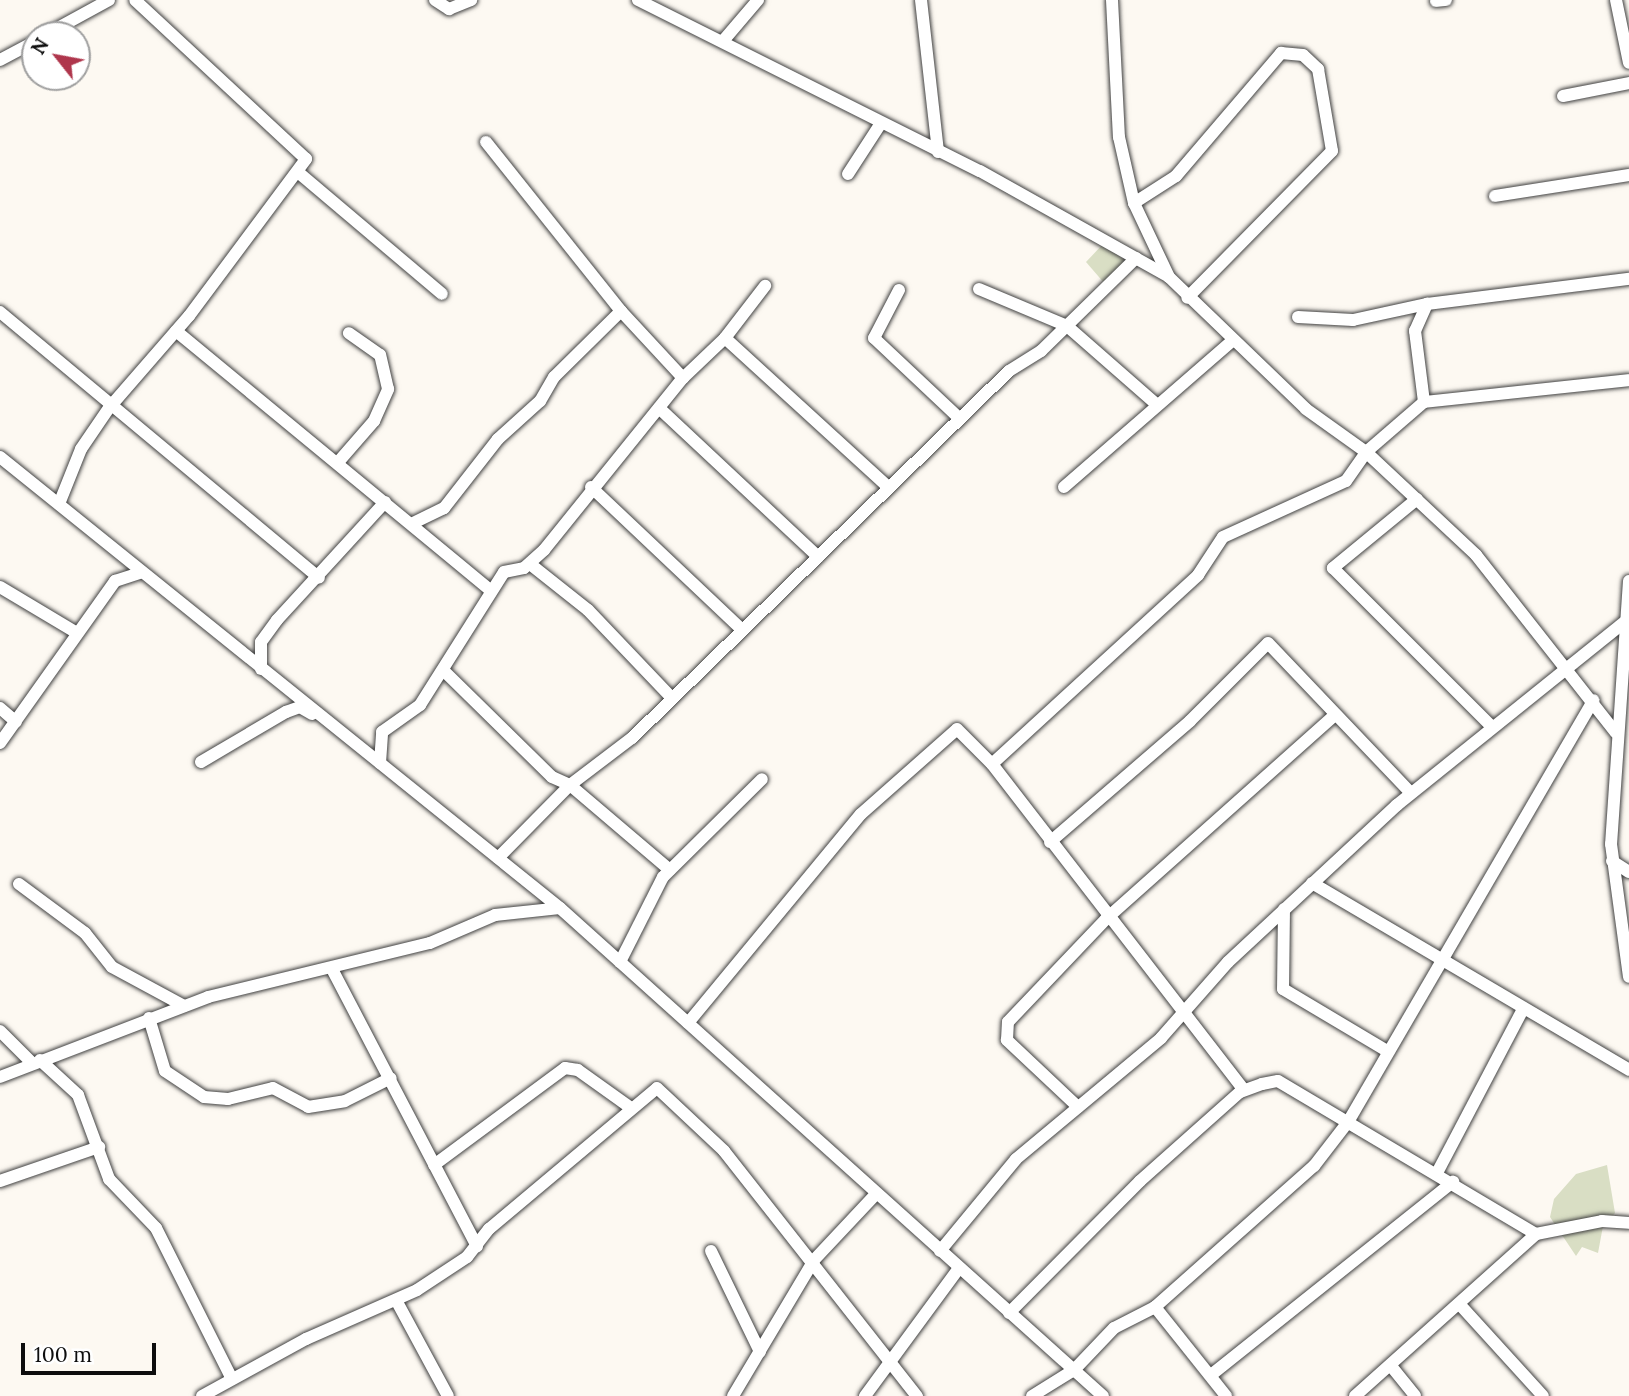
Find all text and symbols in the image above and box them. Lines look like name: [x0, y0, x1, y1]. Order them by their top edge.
north arrow: [21, 21, 91, 91]
text: N: [26, 34, 54, 59]
scale bar: [24, 1330, 159, 1374]
text: 100 m: [34, 1341, 92, 1368]

